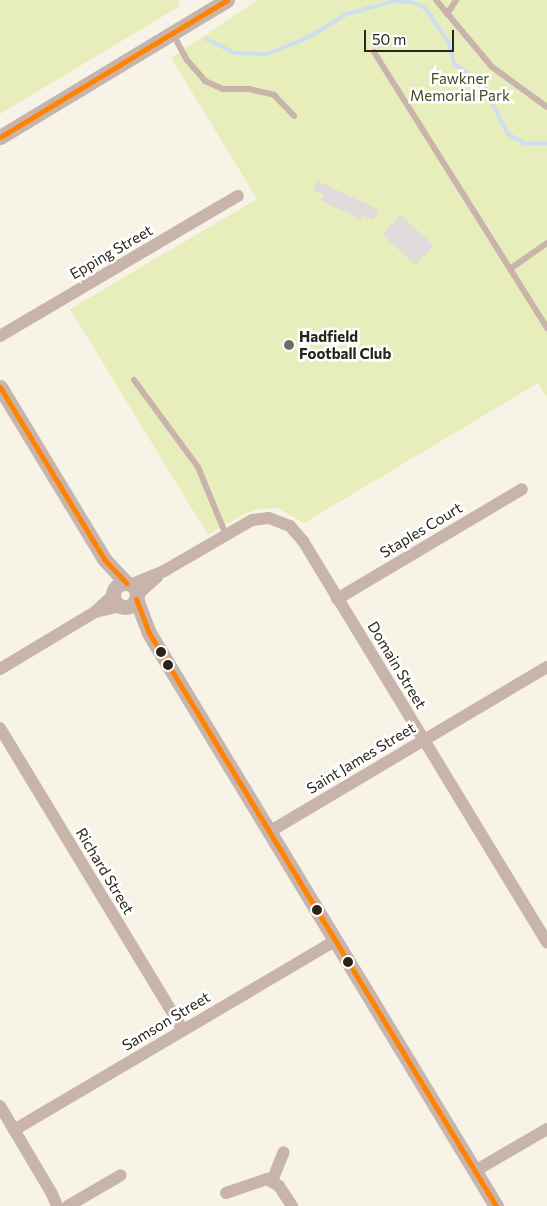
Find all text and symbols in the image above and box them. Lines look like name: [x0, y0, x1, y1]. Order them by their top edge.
scale bar: [367, 20, 457, 52]
text: 50 m: [372, 30, 406, 48]
park label: Fawkner Memorial Park: [410, 69, 510, 104]
street label: Epping Street: [66, 221, 156, 283]
place label: Hadfield Football Club: [299, 327, 391, 362]
marker: Hadfield Football Club: [283, 339, 295, 351]
street label: Staples Court: [377, 498, 465, 562]
street label: Domain Street: [364, 618, 430, 712]
unlabelled marker: [156, 647, 166, 657]
unlabelled marker: [163, 660, 173, 670]
street label: Saint James Street: [303, 719, 419, 797]
street label: Richard Street: [72, 825, 138, 917]
unlabelled marker: [312, 905, 322, 915]
unlabelled marker: [343, 957, 353, 967]
street label: Samson Street: [119, 988, 213, 1054]

